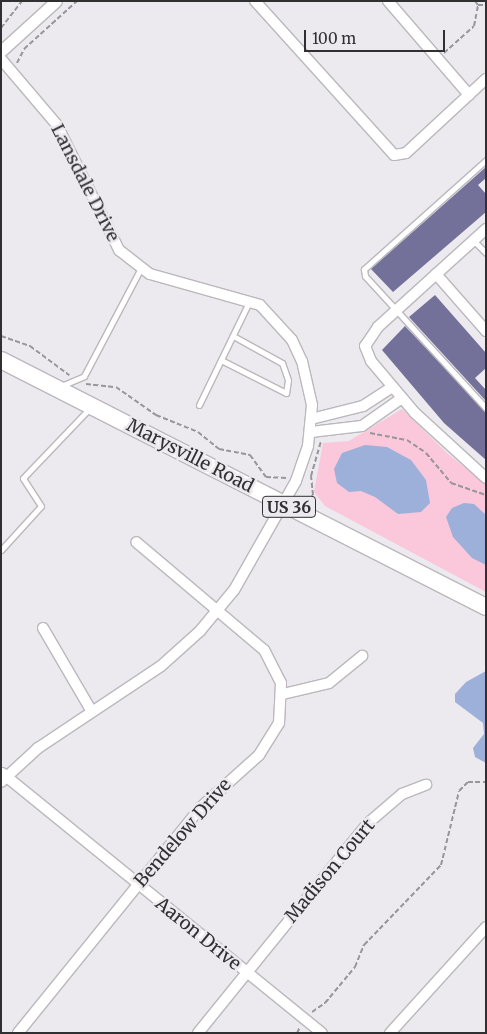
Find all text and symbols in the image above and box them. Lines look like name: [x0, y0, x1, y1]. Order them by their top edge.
scale bar: [307, 20, 448, 52]
text: 100 m: [312, 29, 356, 48]
street label: Lansdale Drive: [46, 121, 124, 245]
street label: Marysville Road: [123, 415, 257, 497]
road number: US 36: [262, 494, 316, 520]
street label: Bendelow Drive: [130, 774, 236, 892]
street label: Madison Court: [281, 815, 379, 927]
street label: Aaron Drive: [151, 893, 245, 975]

